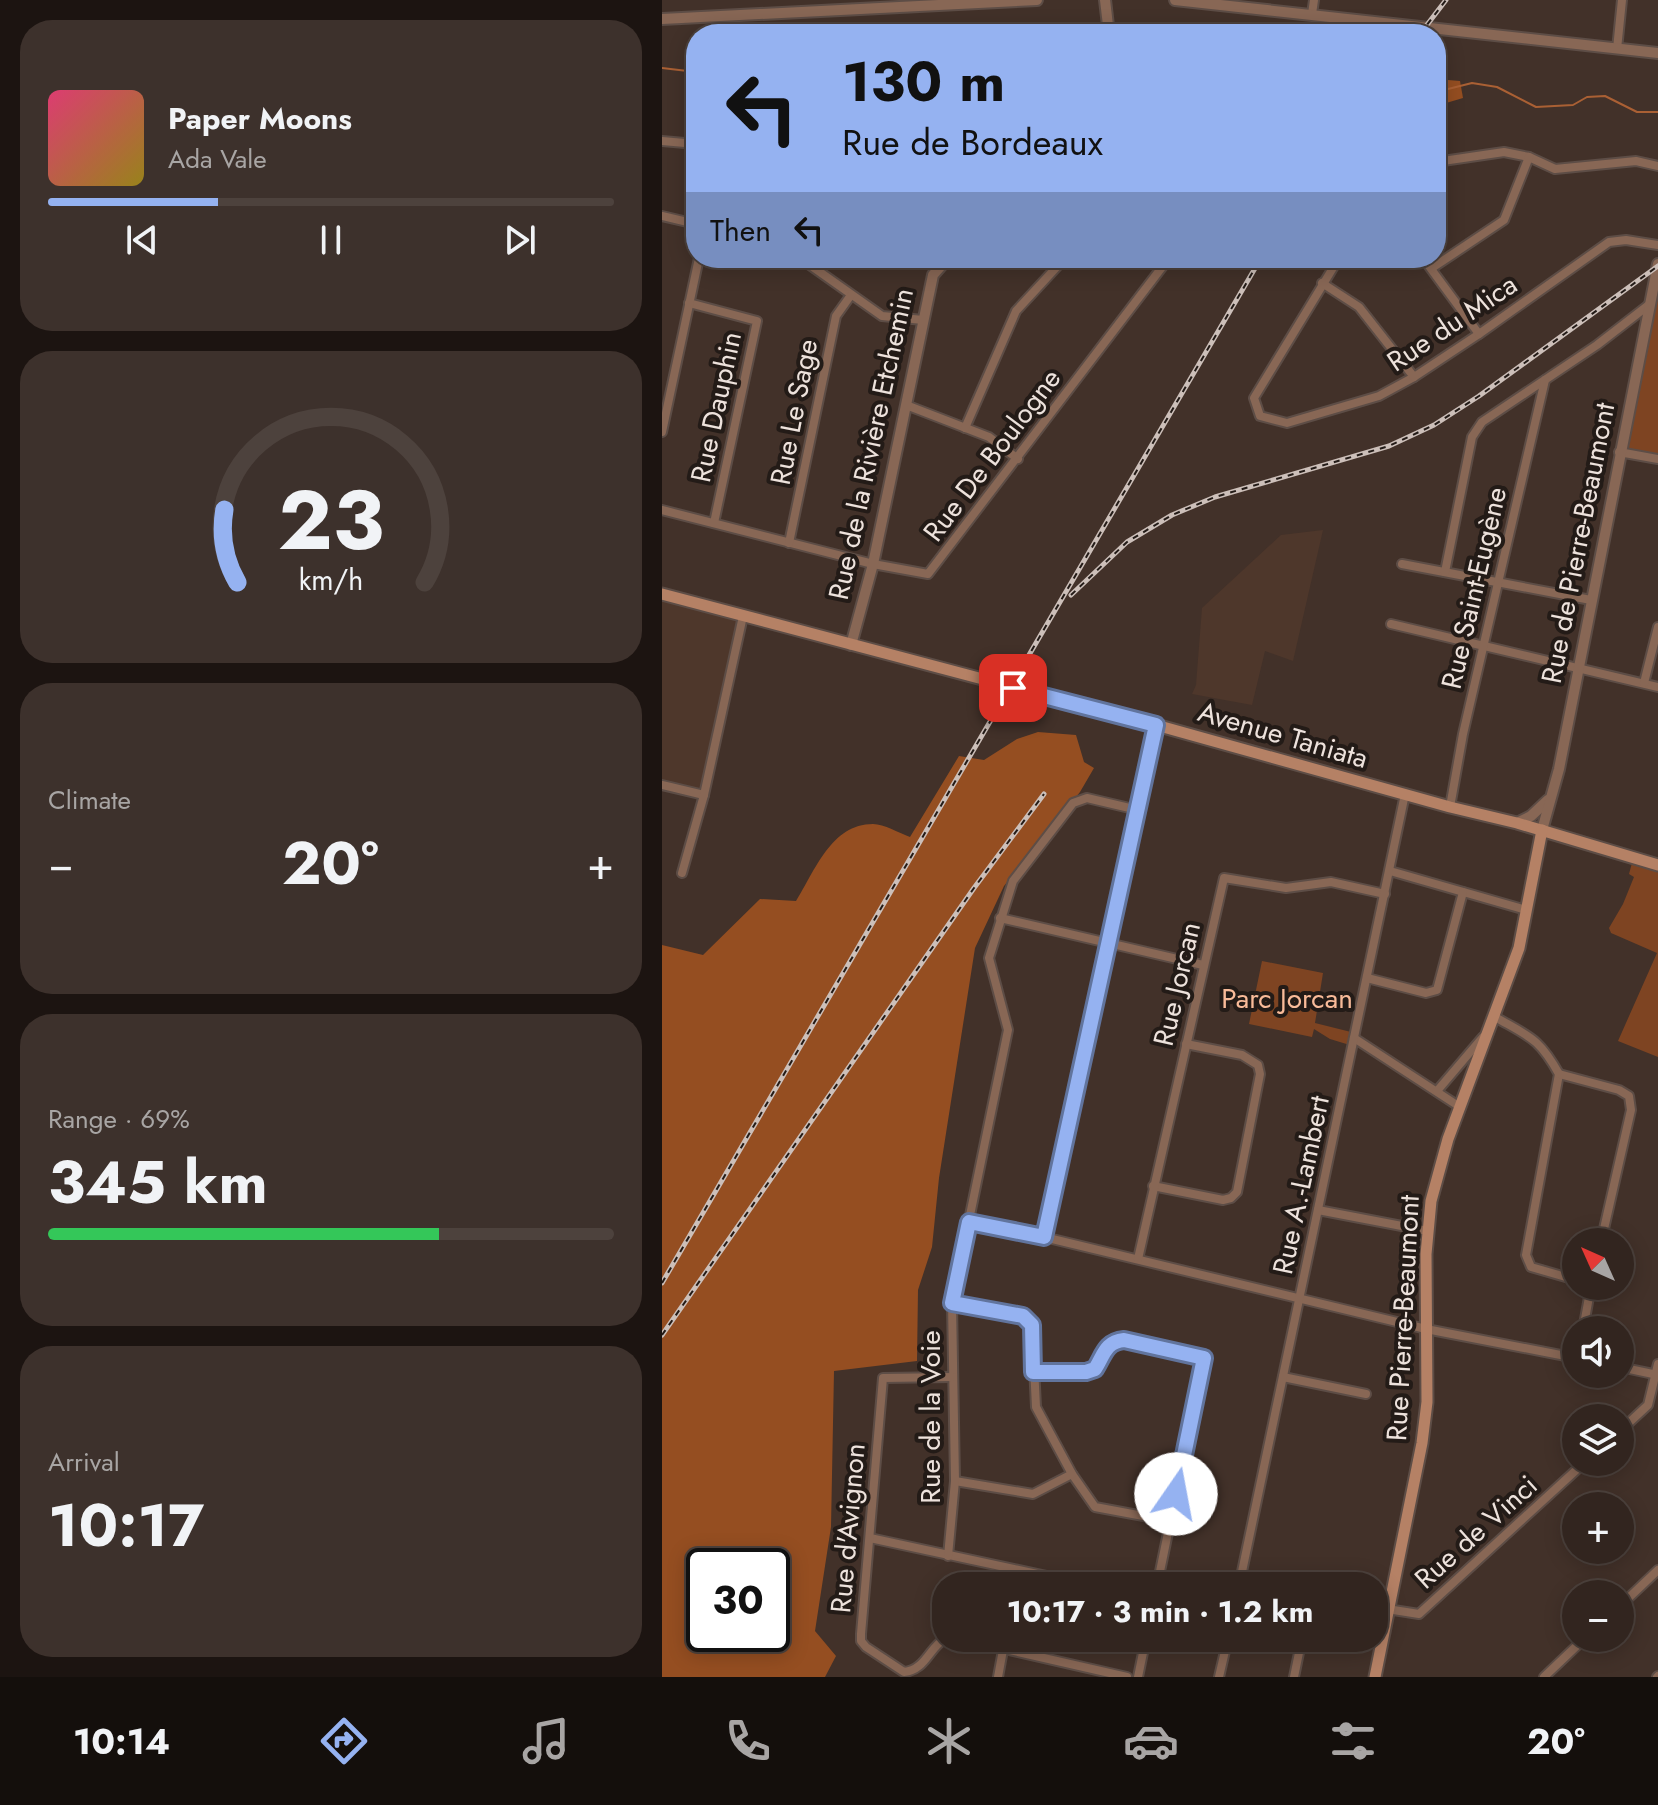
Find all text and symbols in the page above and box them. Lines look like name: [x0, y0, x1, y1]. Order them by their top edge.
text: 130 m: [842, 41, 1005, 122]
icon: left: [710, 56, 814, 160]
text: Paper Moons: [168, 97, 352, 140]
text: Rue de Bordeaux: [842, 116, 1103, 168]
text: Ada Vale: [168, 140, 267, 178]
icon: left: [787, 208, 831, 252]
text: Then: [710, 209, 771, 252]
icon: previous: [120, 218, 164, 262]
icon: pause: [309, 218, 353, 262]
icon: next: [498, 218, 542, 262]
street label: Rue du Mica: [1379, 264, 1525, 382]
street label: Rue de la Rivière Etchemin: [818, 284, 924, 604]
street label: Rue Dauphin: [680, 328, 752, 486]
street label: Rue Le Sage: [760, 336, 828, 488]
street label: Rue De Boulogne: [913, 360, 1071, 550]
street label: Rue de Pierre-Beaumont: [1531, 399, 1625, 687]
text: 23: [278, 460, 384, 580]
street label: Rue Saint-Eugène: [1431, 483, 1517, 693]
text: km/h: [299, 559, 363, 601]
pin: [979, 654, 1047, 722]
icon: arrive: [991, 666, 1035, 710]
street label: Avenue Taniata: [1193, 691, 1373, 779]
text: Climate: [48, 781, 131, 819]
text: 20°: [282, 820, 379, 907]
text: −: [48, 832, 74, 896]
text: +: [587, 832, 614, 896]
street label: Rue Jorcan: [1143, 918, 1211, 1050]
park label: Parc Jorcan: [1221, 978, 1353, 1019]
street label: Rue A.-Lambert: [1262, 1092, 1340, 1278]
text: Range · 69%: [48, 1100, 190, 1138]
text: 345 km: [48, 1139, 268, 1226]
street label: Rue Pierre-Beaumont: [1376, 1194, 1430, 1442]
north arrow: [1562, 1228, 1634, 1300]
map controls: [1562, 1228, 1634, 1652]
button: sound: [1562, 1316, 1634, 1388]
street label: Rue de la Voie: [910, 1330, 951, 1504]
button: layers: [1562, 1404, 1634, 1476]
street label: Rue d'Avignon: [820, 1441, 876, 1615]
text: Arrival: [48, 1443, 120, 1481]
position arrow: [1134, 1452, 1218, 1536]
street label: Rue de Vinci: [1405, 1466, 1547, 1598]
text: 10:17: [48, 1482, 204, 1569]
button: +: [1562, 1492, 1634, 1564]
speed limit sign: 30: [686, 1548, 790, 1652]
button: −: [1562, 1580, 1634, 1652]
text: 10:17 · 3 min · 1.2 km: [1007, 1590, 1313, 1633]
icon: directions: [316, 1713, 372, 1769]
icon: music: [518, 1713, 574, 1769]
icon: phone: [720, 1713, 776, 1769]
icon: climate: [921, 1713, 977, 1769]
icon: car: [1123, 1713, 1179, 1769]
icon: filters: [1325, 1713, 1381, 1769]
text: 10:14: [73, 1715, 170, 1767]
text: 20°: [1527, 1715, 1585, 1767]

